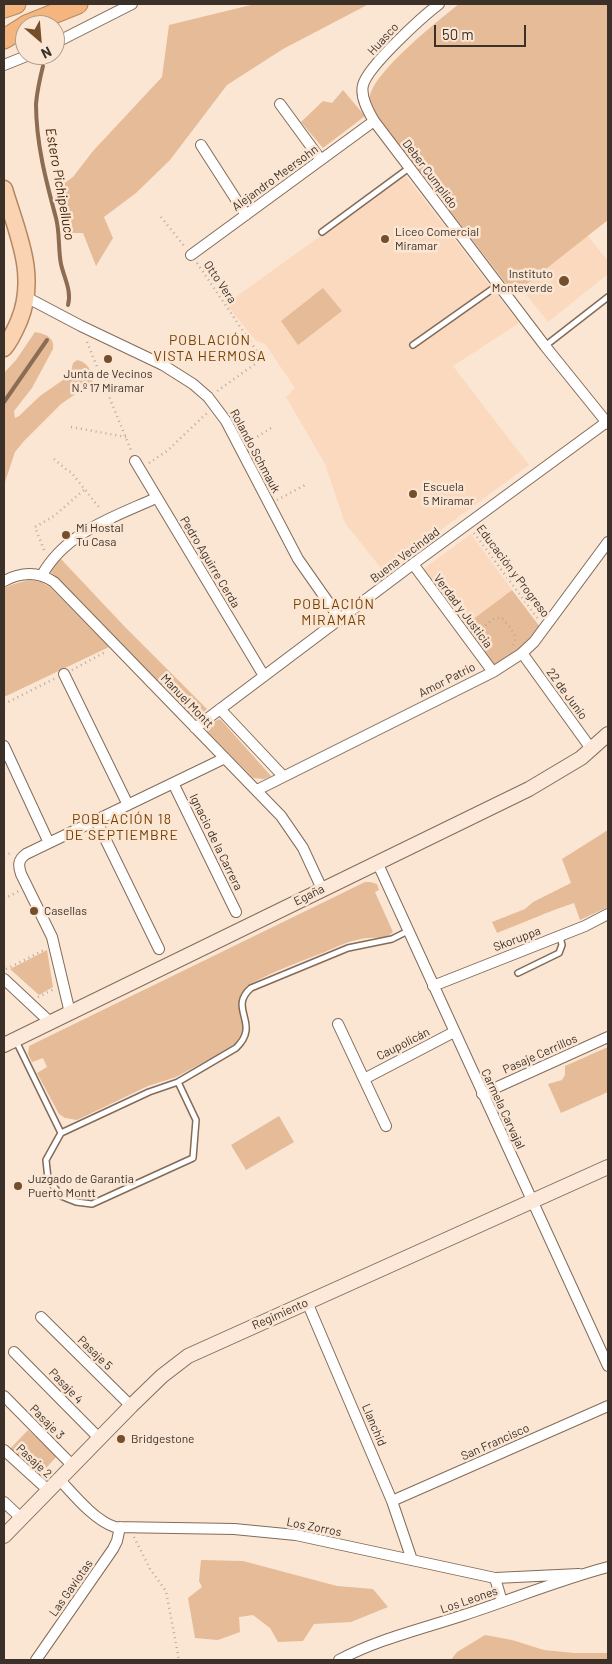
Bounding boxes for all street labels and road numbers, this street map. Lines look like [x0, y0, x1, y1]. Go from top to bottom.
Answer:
street label: Huasco [364, 20, 402, 58]
street label: Deber Cumplido [399, 137, 461, 211]
street label: Alejandro Meersohn [229, 142, 321, 214]
street label: Otto Vera [201, 258, 239, 306]
street label: Rolando Schmauk [227, 407, 283, 495]
street label: Pedro Aguirre Cerda [177, 514, 243, 610]
street label: Educación y Progreso [473, 522, 553, 620]
street label: Buena Vecindad [368, 524, 442, 586]
street label: Verdad y Justicia [431, 571, 495, 651]
street label: Amor Patrio [416, 660, 478, 700]
street label: 22 de Junio [544, 665, 590, 723]
street label: Manuel Montt [158, 671, 216, 731]
street label: Ignacio de la Carrera [186, 791, 246, 893]
street label: Egaña [291, 881, 327, 909]
street label: Skoruppa [491, 923, 543, 955]
street label: Caupolicán [374, 1025, 432, 1063]
street label: Pasaje Cerrillos [500, 1031, 580, 1077]
street label: Carmela Carvajal [478, 1067, 528, 1151]
street label: Regimiento [250, 1295, 310, 1333]
street label: Pasaje 5 [75, 1333, 115, 1373]
street label: Pasaje 4 [46, 1365, 86, 1407]
street label: Pasaje 3 [27, 1402, 67, 1442]
street label: Llanchid [359, 1402, 389, 1448]
street label: San Francisco [459, 1421, 531, 1463]
street label: Pasaje 2 [13, 1441, 55, 1481]
street label: Los Zorros [285, 1515, 343, 1539]
street label: Las Gaviotas [46, 1557, 96, 1619]
street label: Los Leones [438, 1583, 500, 1617]

